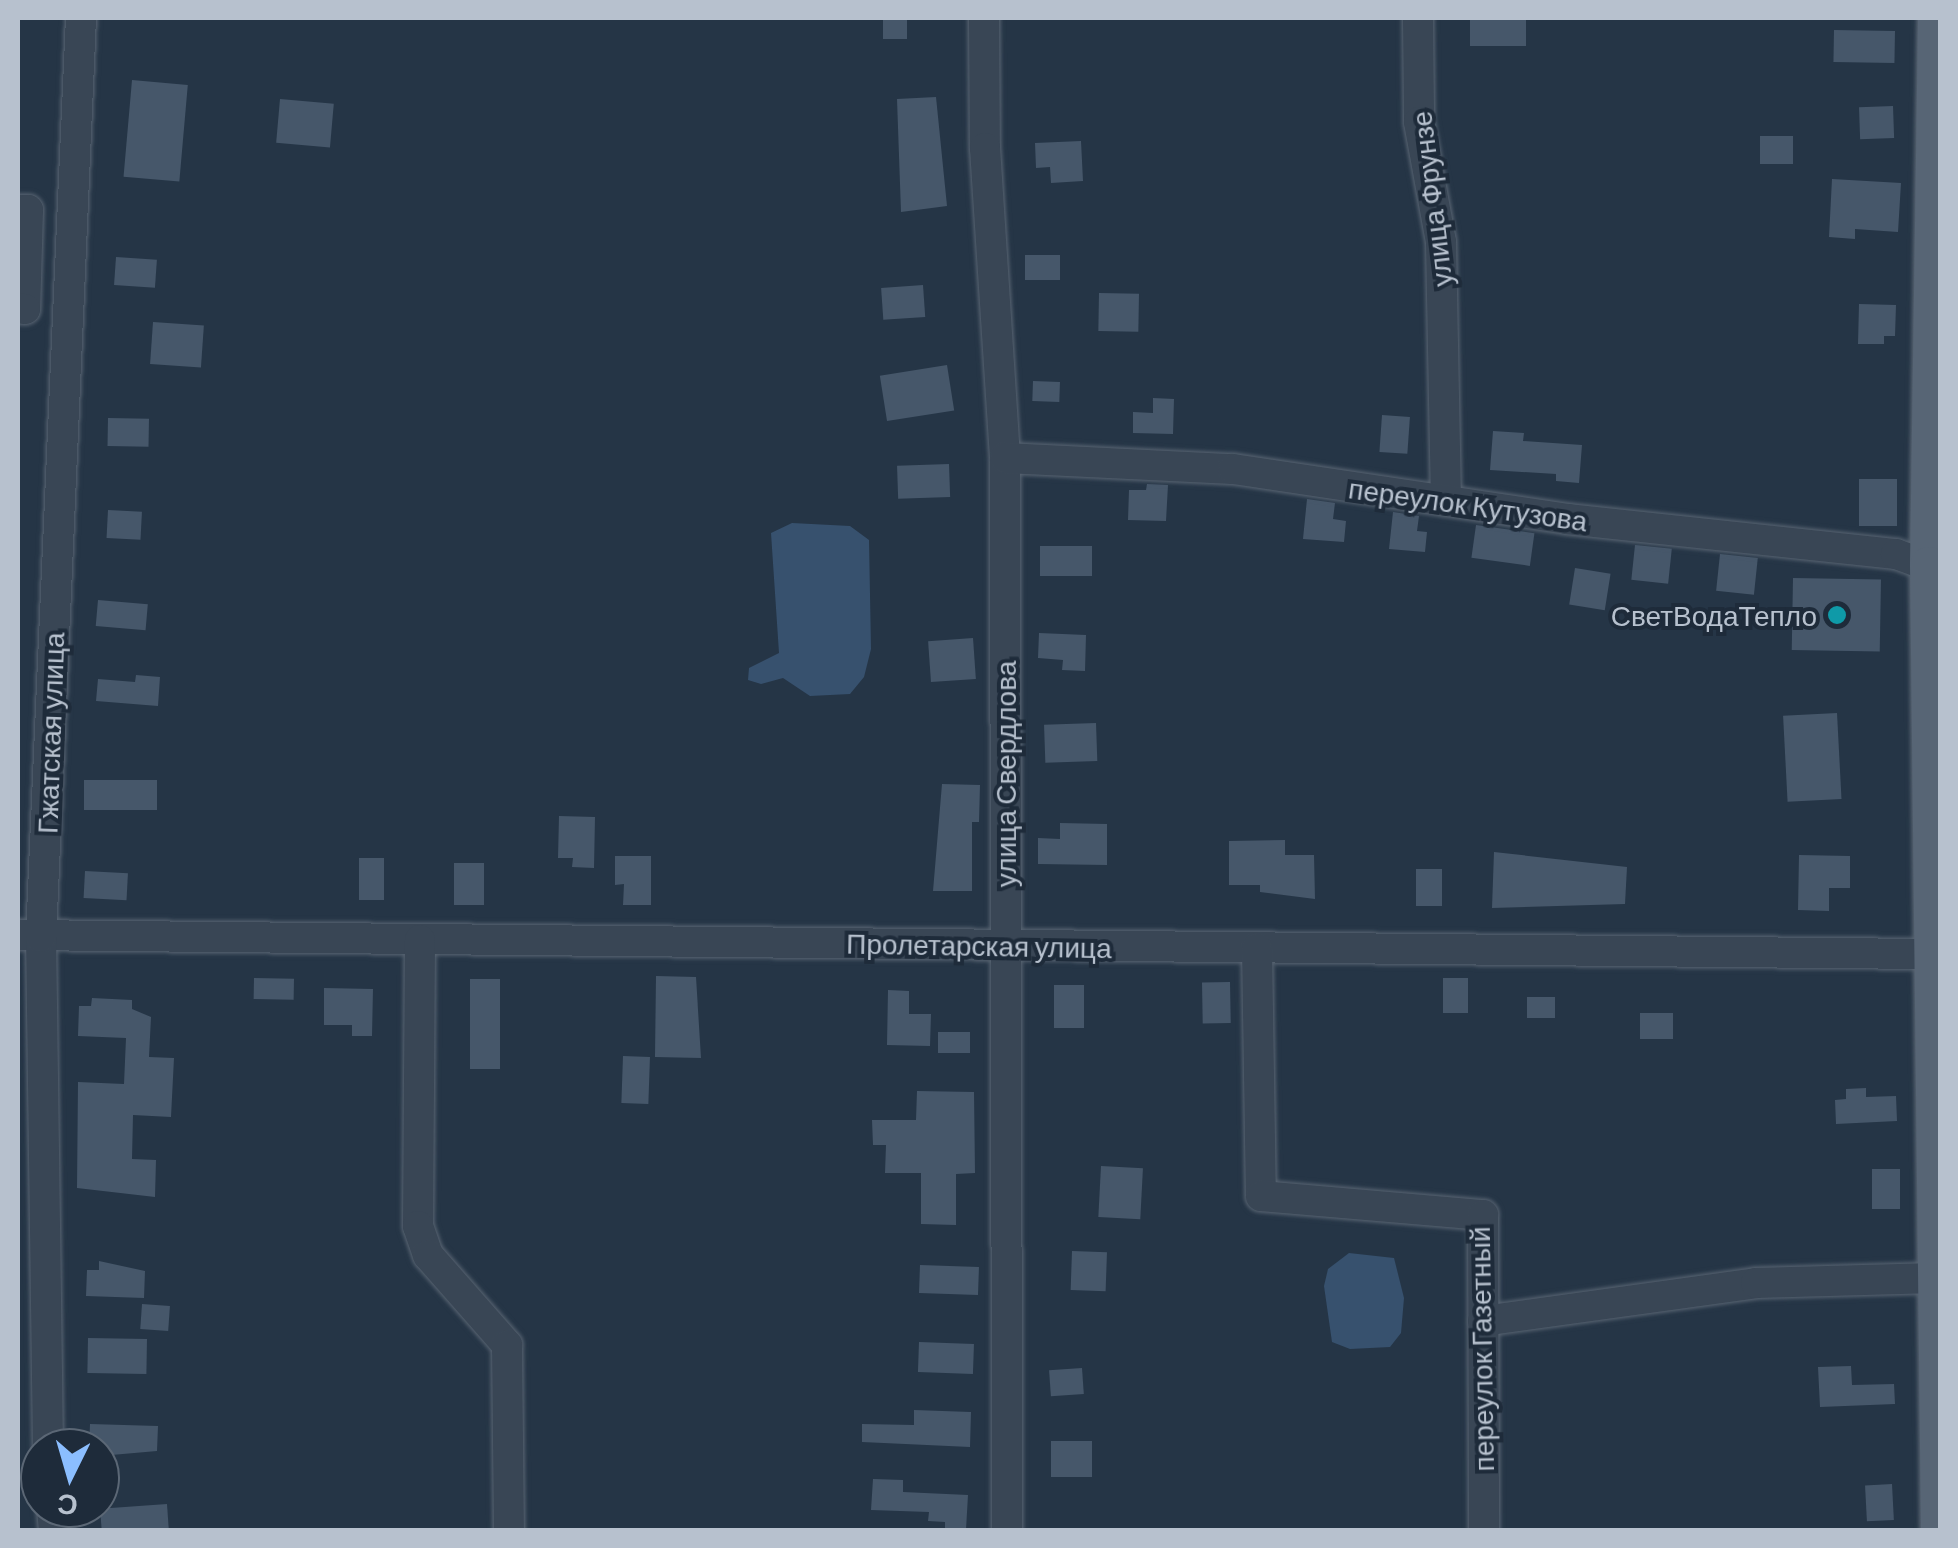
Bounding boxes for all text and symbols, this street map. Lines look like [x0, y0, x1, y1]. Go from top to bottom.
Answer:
street label: улица Фрунзе [1404, 109, 1458, 289]
street label: переулок Кутузова [1346, 471, 1590, 537]
place label: СветВодаТепло [1611, 598, 1817, 632]
marker: СветВодаТепло [1826, 604, 1848, 626]
street label: Гжатская улица [30, 632, 70, 834]
street label: улица Свердлова [988, 661, 1022, 887]
street label: Пролетарская улица [846, 926, 1112, 964]
street label: переулок Газетный [1462, 1226, 1500, 1472]
north arrow [20, 1428, 120, 1528]
text: С [56, 1488, 79, 1524]

